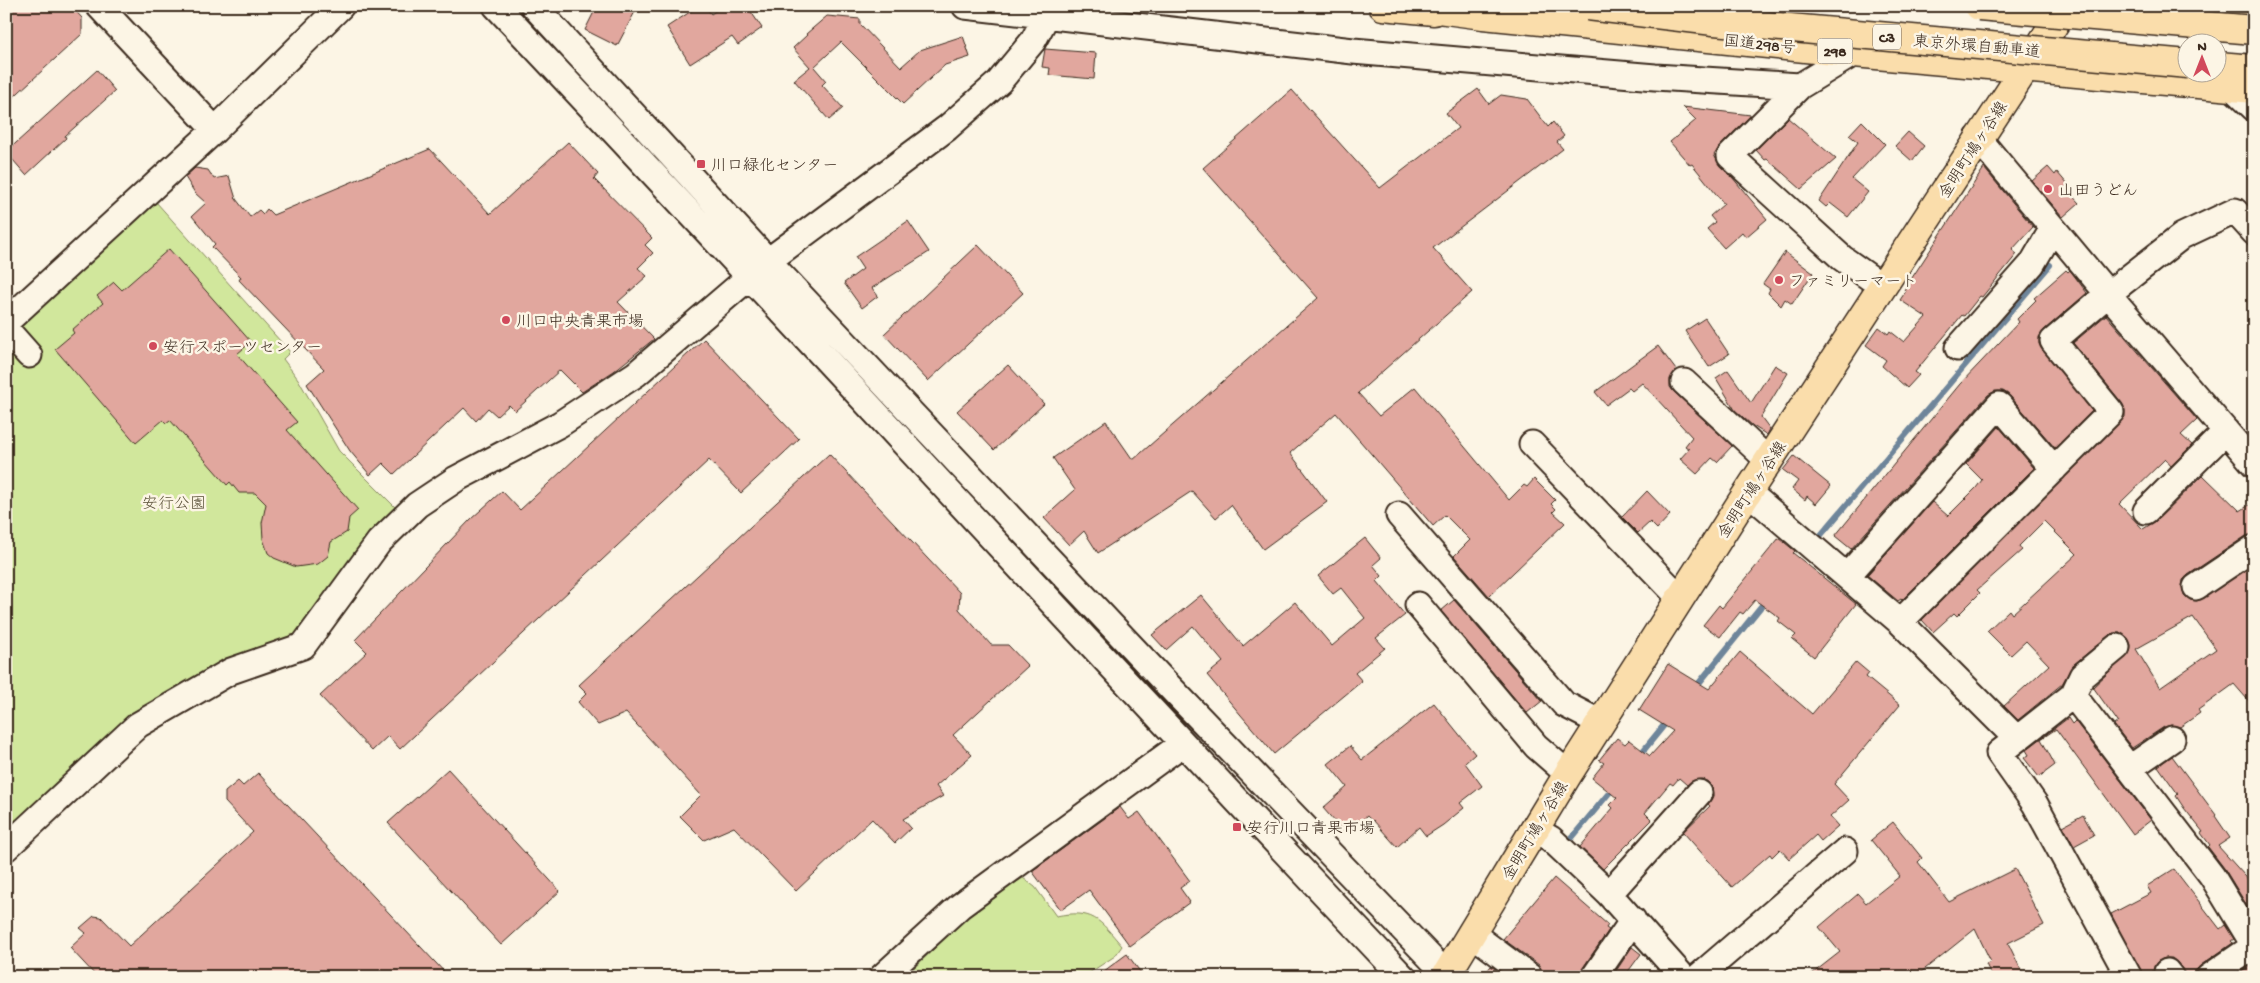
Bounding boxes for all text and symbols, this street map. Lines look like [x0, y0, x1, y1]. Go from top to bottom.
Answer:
road number: C3 [1873, 24, 1901, 50]
street label: 東京外環自動車道 [1912, 31, 2041, 64]
street label: 国道298号 [1723, 32, 1797, 60]
north arrow [2178, 32, 2228, 82]
road number: 298 [1818, 38, 1852, 64]
text: N [2197, 39, 2207, 56]
street label: 金明町鳩ヶ谷線 [1935, 98, 2013, 203]
place label: 川口緑化センター [711, 157, 838, 177]
marker: 川口緑化センター [695, 158, 707, 170]
marker: 山田うどん [2042, 183, 2054, 195]
place label: 山田うどん [2058, 183, 2138, 202]
marker: ファミリーマート [1773, 274, 1785, 286]
place label: ファミリーマート [1789, 274, 1917, 293]
place label: 川口中央青果市場 [516, 312, 644, 333]
marker: 川口中央青果市場 [500, 314, 512, 326]
place label: 安行スポーツセンター [163, 339, 322, 359]
marker: 安行スポーツセンター [147, 340, 159, 352]
street label: 金明町鳩ヶ谷線 [1714, 438, 1792, 543]
park label: 安行公園 [142, 495, 206, 515]
street label: 金明町鳩ヶ谷線 [1498, 778, 1574, 885]
place label: 安行川口青果市場 [1247, 819, 1375, 840]
marker: 安行川口青果市場 [1231, 821, 1243, 833]

